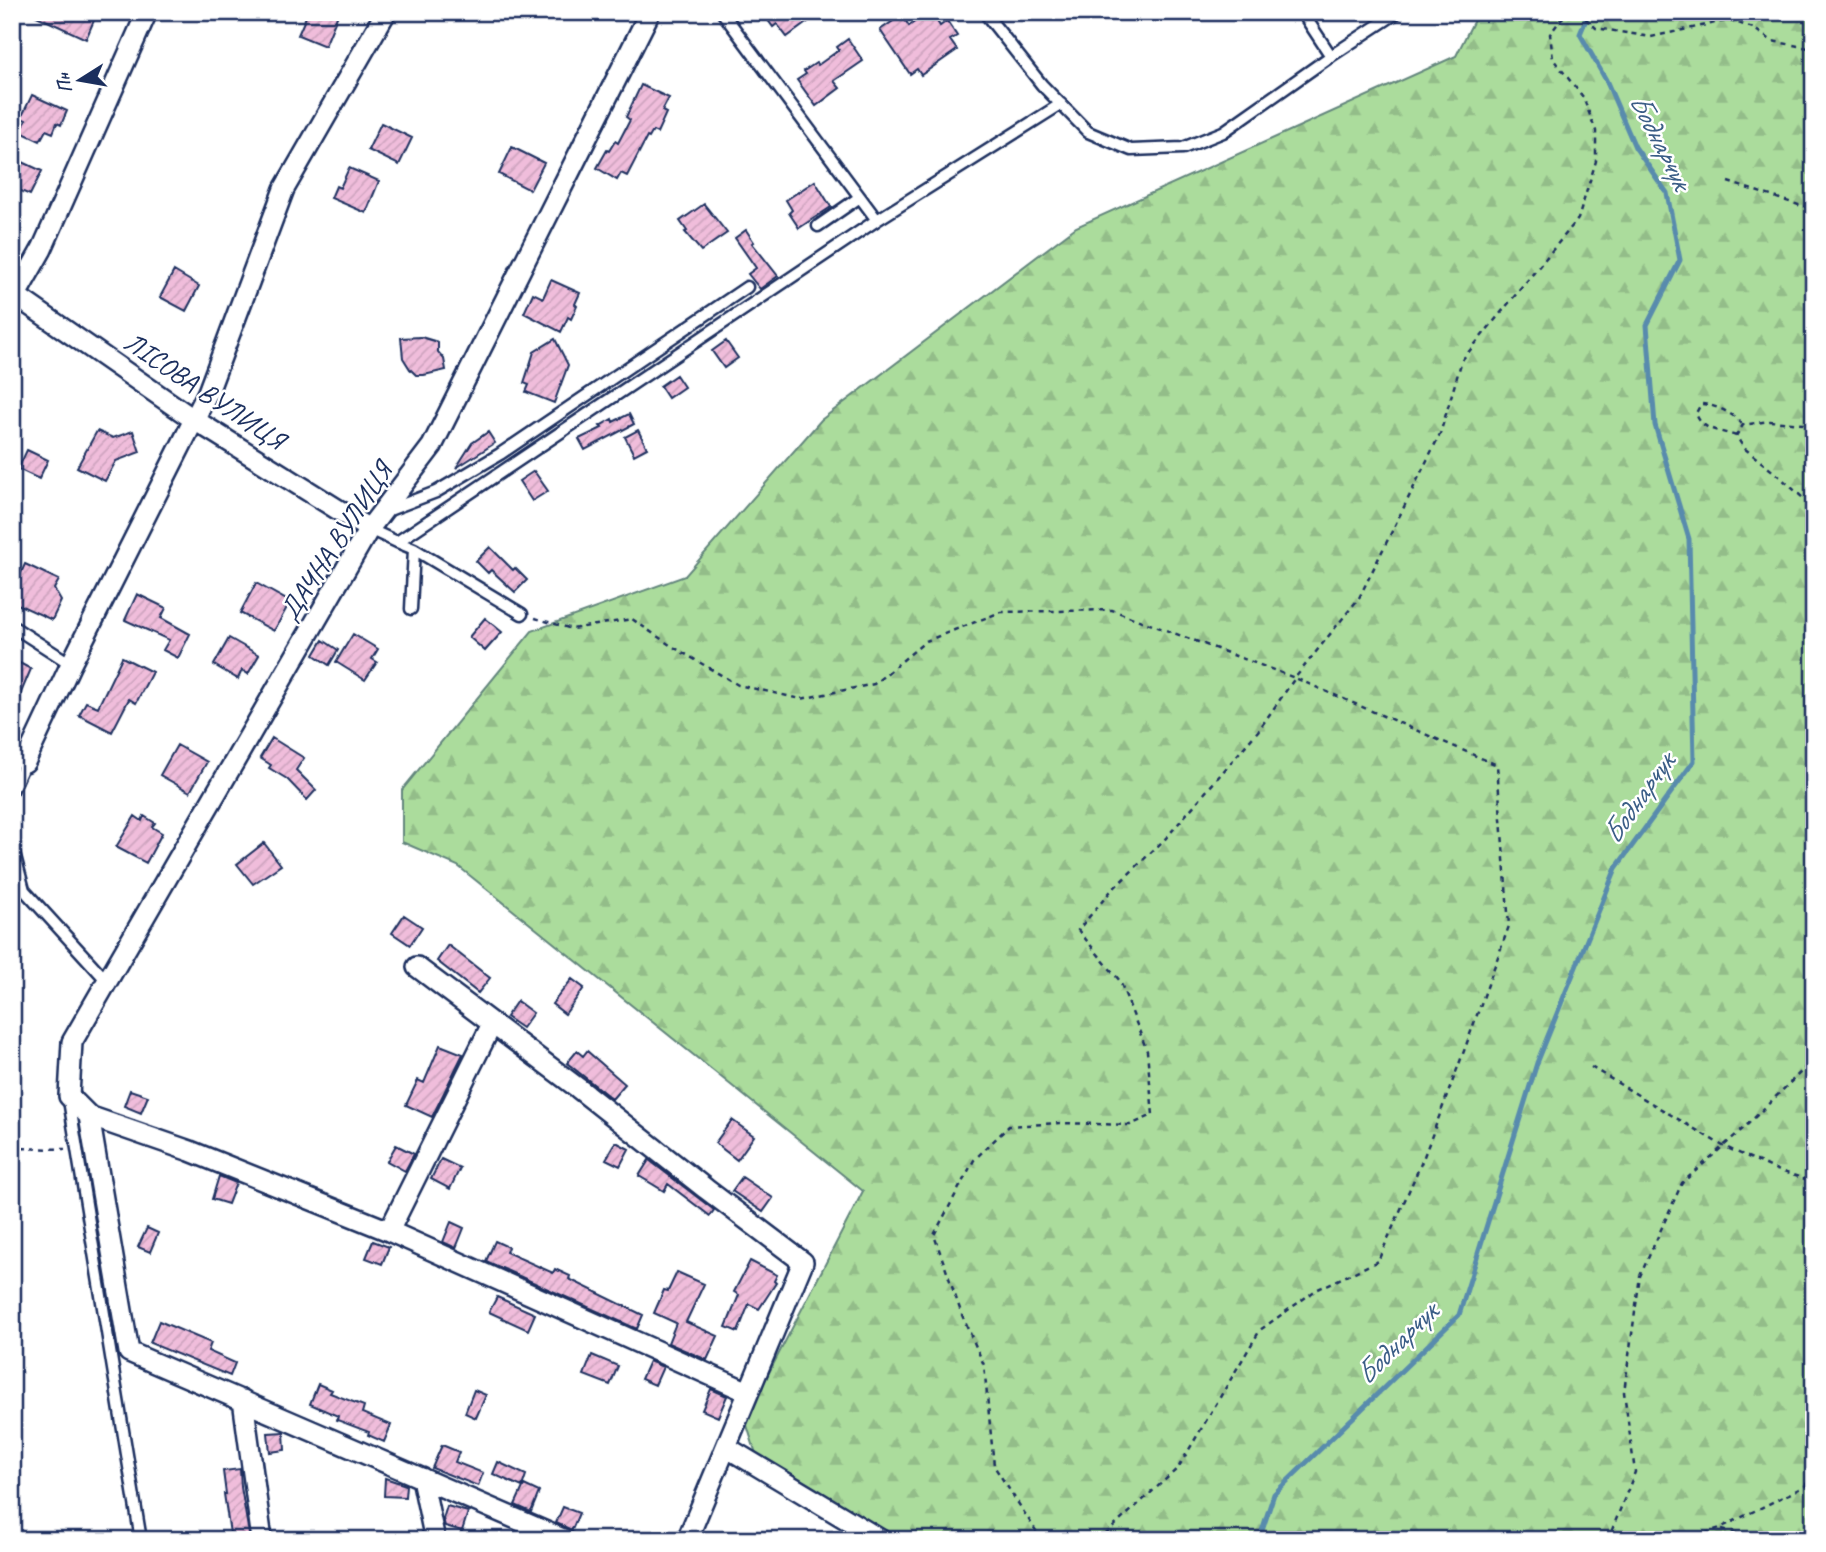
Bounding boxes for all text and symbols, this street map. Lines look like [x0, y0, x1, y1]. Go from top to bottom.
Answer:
north arrow [46, 46, 116, 116]
text: Пн [50, 69, 78, 95]
water label: Боднарчук [1621, 87, 1703, 200]
street label: ЛІСОВА ВУЛИЦЯ [118, 324, 295, 459]
street label: ДАЧНА ВУЛИЦЯ [271, 453, 401, 627]
water label: Боднарчук [1593, 741, 1686, 851]
water label: Боднарчук [1346, 1290, 1449, 1393]

